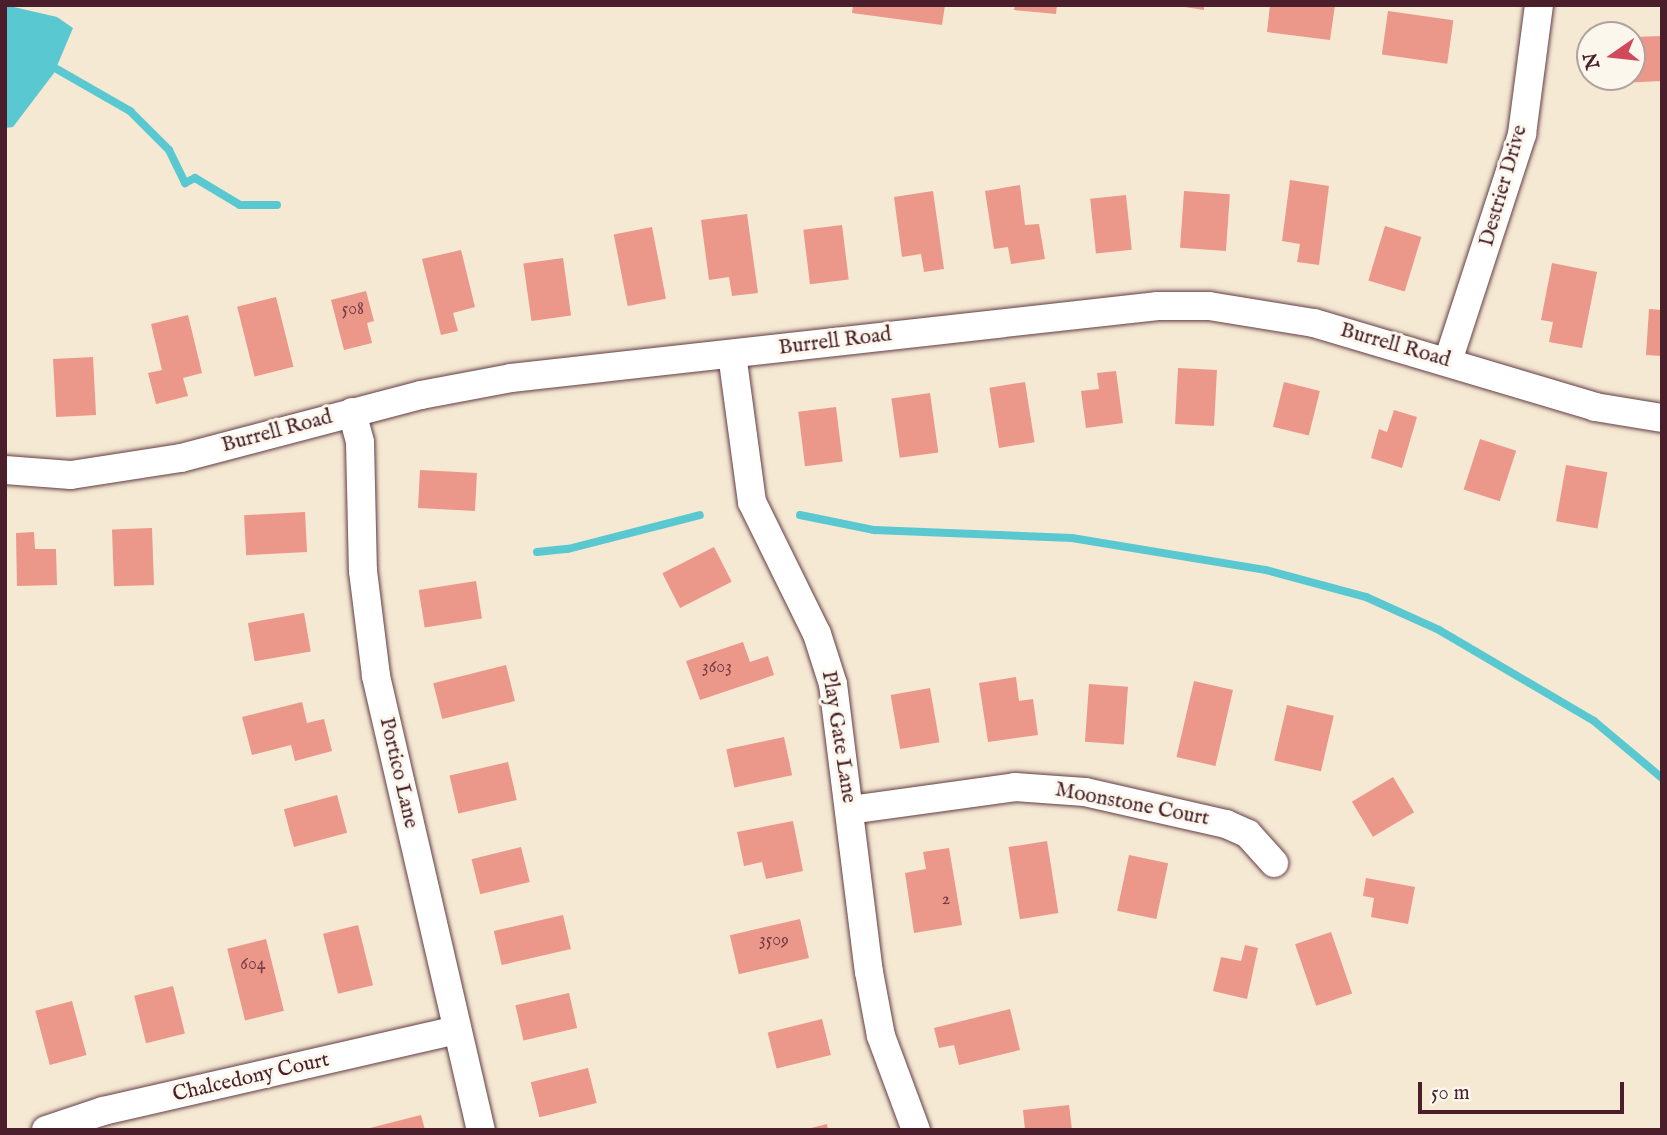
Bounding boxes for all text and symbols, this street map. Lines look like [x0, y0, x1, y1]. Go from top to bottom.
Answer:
north arrow [1576, 21, 1646, 91]
text: N [1579, 50, 1606, 71]
street label: Destrier Drive [1475, 122, 1533, 250]
house number: 508 [342, 299, 364, 321]
street label: Burrell Road [1337, 318, 1453, 374]
street label: Burrell Road [777, 323, 893, 361]
street label: Burrell Road [219, 405, 335, 459]
house number: 3603 [702, 657, 732, 679]
street label: Play Gate Lane [815, 669, 861, 805]
street label: Portico Lane [373, 715, 423, 831]
street label: Moonstone Court [1053, 778, 1211, 832]
house number: 2 [942, 889, 950, 911]
house number: 3509 [759, 930, 789, 952]
house number: 604 [240, 954, 266, 976]
street label: Chalcedony Court [170, 1048, 332, 1108]
scale bar [1422, 1068, 1628, 1112]
text: 50 m [1431, 1080, 1470, 1107]

